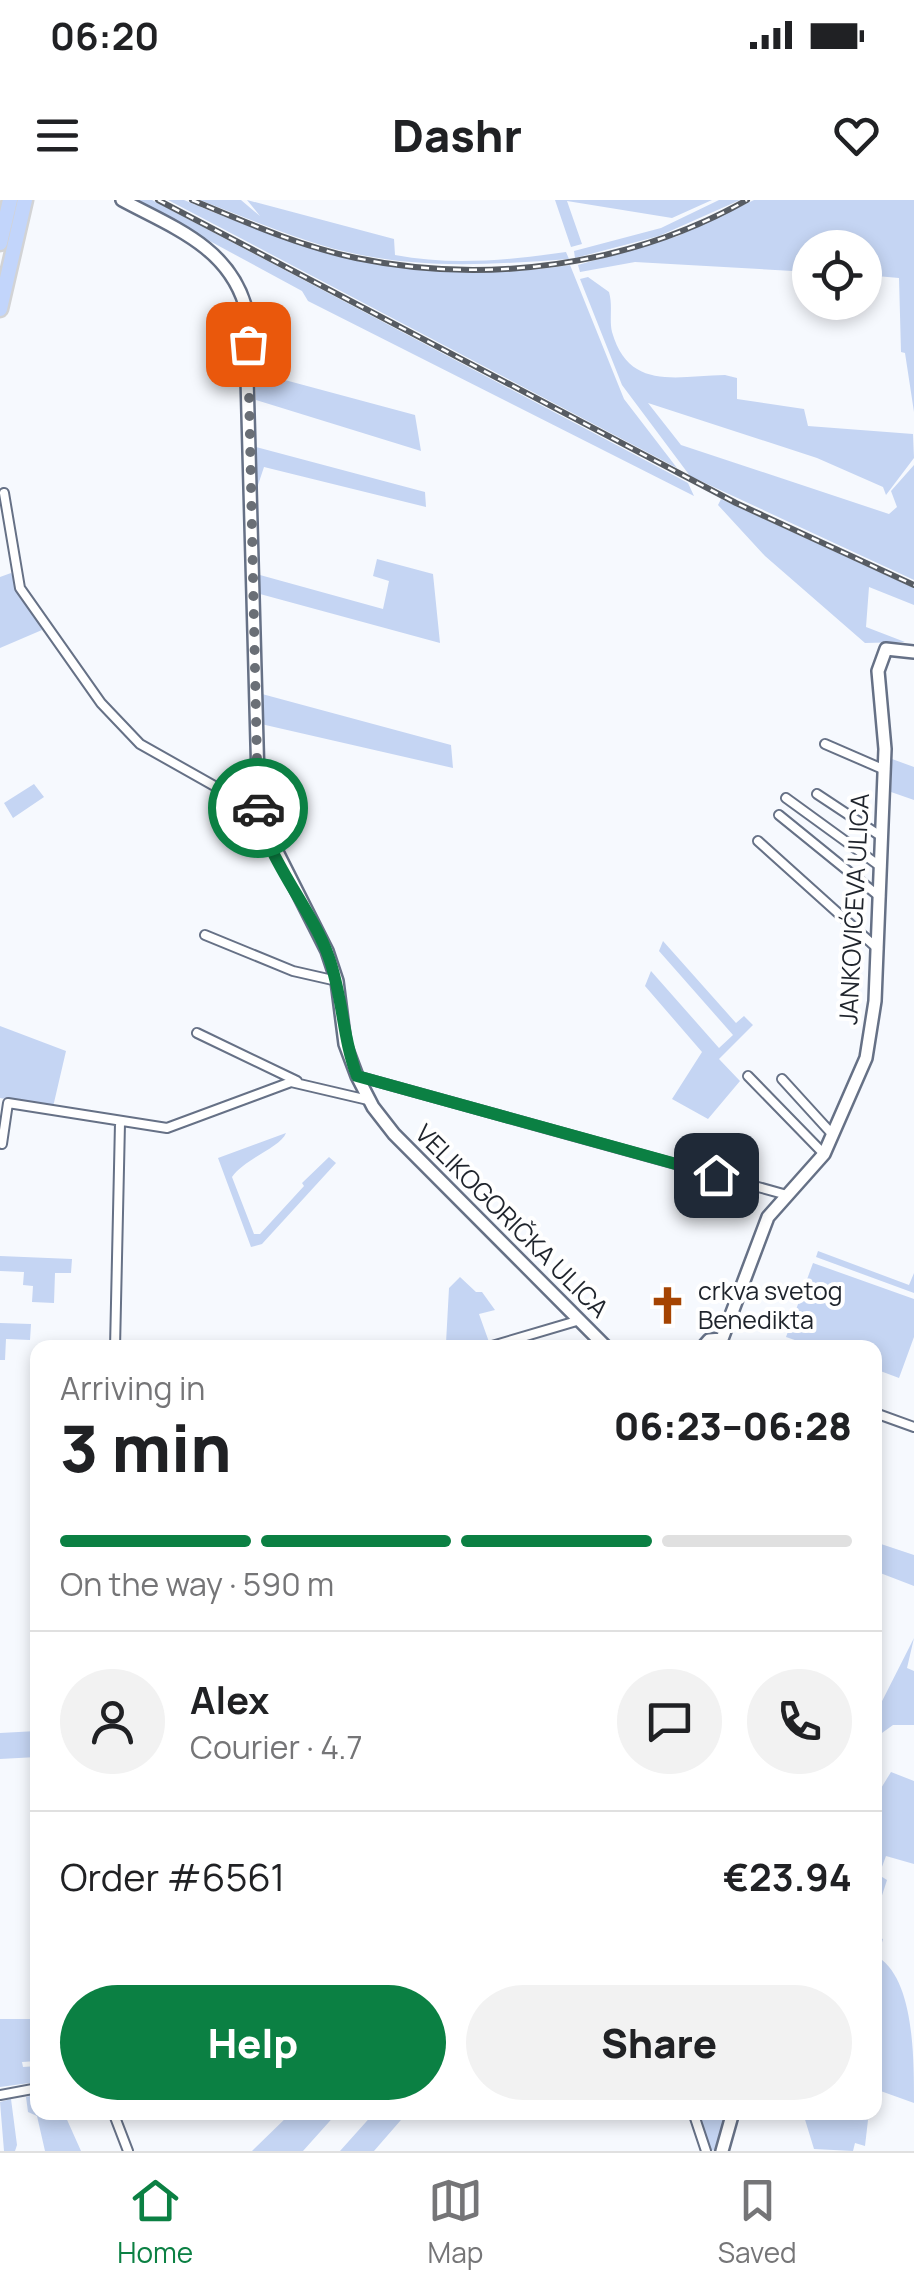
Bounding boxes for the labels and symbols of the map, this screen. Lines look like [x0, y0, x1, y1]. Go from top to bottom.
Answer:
pin [206, 302, 291, 387]
courier [208, 758, 308, 858]
street label: JANKOVIĆEVA ULICA [830, 792, 877, 1026]
street label: VELIKOGORIČKA ULICA [408, 1116, 617, 1325]
pin [674, 1133, 759, 1218]
place label: crkva svetog Benedikta [698, 1273, 843, 1337]
church icon: crkva svetog Benedikta [647, 1284, 689, 1326]

